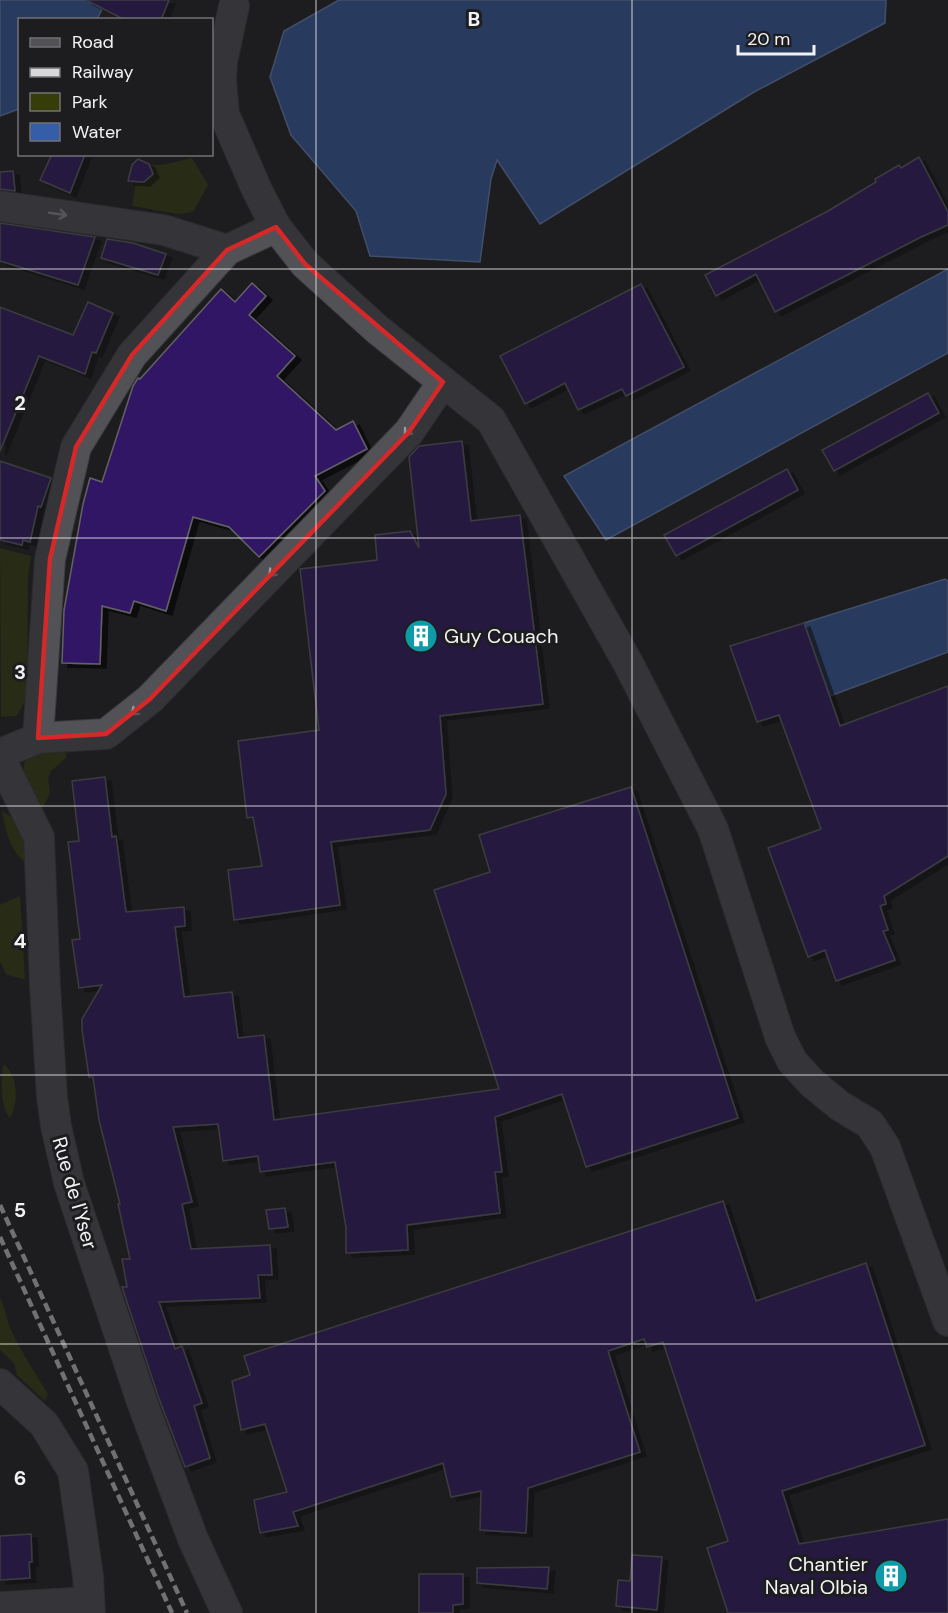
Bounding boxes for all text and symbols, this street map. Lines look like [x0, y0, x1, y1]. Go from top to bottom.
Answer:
text: B [468, 6, 480, 32]
legend [18, 18, 213, 156]
scale bar [738, 18, 814, 56]
text: 20 m [747, 27, 790, 51]
text: Road [72, 30, 114, 54]
text: Railway [72, 60, 134, 84]
text: Park [72, 90, 108, 114]
text: Water [72, 120, 122, 144]
one-way arrow [48, 209, 67, 220]
text: 2 [14, 390, 26, 416]
one-way arrow [403, 421, 416, 437]
one-way arrow [267, 563, 282, 578]
building icon: Guy Couach [403, 618, 439, 654]
place label: Guy Couach [444, 623, 559, 649]
text: 3 [14, 659, 26, 685]
one-way arrow [130, 702, 146, 715]
text: 4 [14, 928, 27, 954]
street label: Rue de l'Yser [47, 1134, 103, 1252]
text: 5 [14, 1197, 26, 1223]
text: 6 [14, 1465, 26, 1491]
place label: Chantier Naval Olbia [765, 1551, 868, 1600]
building icon: Chantier Naval Olbia [873, 1558, 909, 1594]

